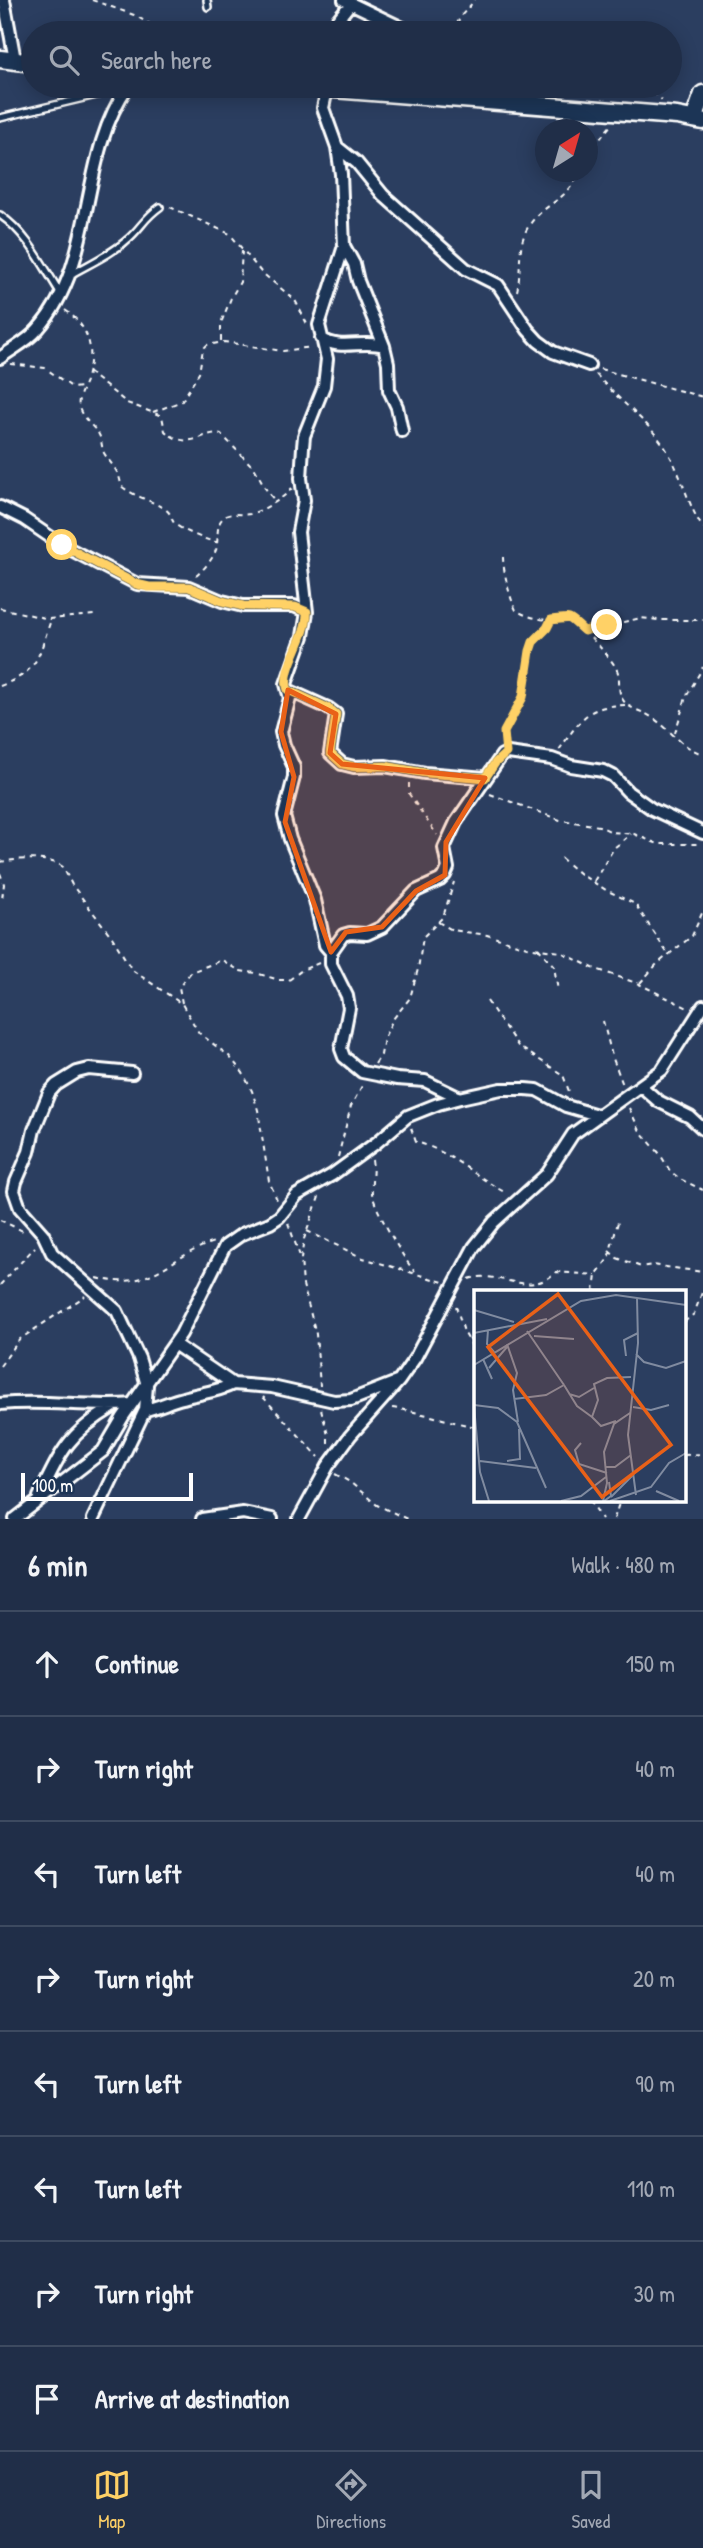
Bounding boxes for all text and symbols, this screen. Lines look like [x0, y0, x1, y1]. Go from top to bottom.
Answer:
search box [21, 21, 682, 98]
icon: search [45, 41, 83, 79]
text: Search here [101, 42, 212, 77]
north arrow [535, 119, 598, 182]
route start [46, 529, 77, 560]
route end [591, 609, 622, 640]
inset map [474, 1290, 686, 1502]
scale bar [21, 1470, 192, 1502]
text: 100 m [32, 1472, 73, 1498]
text: 6 min [28, 1545, 88, 1585]
text: Walk · 480 m [571, 1549, 675, 1580]
icon: ahead [28, 1645, 66, 1683]
text: Continue [95, 1646, 179, 1681]
text: 150 m [626, 1648, 675, 1679]
icon: right [28, 1750, 66, 1788]
text: Turn right [95, 1751, 193, 1786]
text: 40 m [635, 1753, 675, 1784]
icon: left [28, 1855, 66, 1893]
text: Turn left [95, 1856, 181, 1891]
text: 40 m [635, 1858, 675, 1889]
icon: right [28, 1960, 66, 1998]
text: Turn right [95, 1961, 193, 1996]
text: 20 m [633, 1963, 675, 1994]
icon: left [28, 2065, 66, 2103]
text: Turn left [95, 2066, 181, 2101]
text: 90 m [635, 2068, 675, 2099]
icon: left [28, 2170, 66, 2208]
text: Turn left [95, 2171, 181, 2206]
text: 110 m [627, 2173, 675, 2204]
icon: right [28, 2275, 66, 2313]
text: Turn right [95, 2276, 193, 2311]
text: 30 m [633, 2278, 675, 2309]
icon: arrive [28, 2380, 66, 2418]
text: Arrive at destination [95, 2381, 290, 2416]
tab: Map [93, 2466, 131, 2534]
tab: Directions [316, 2466, 386, 2534]
tab: Saved [572, 2466, 610, 2534]

